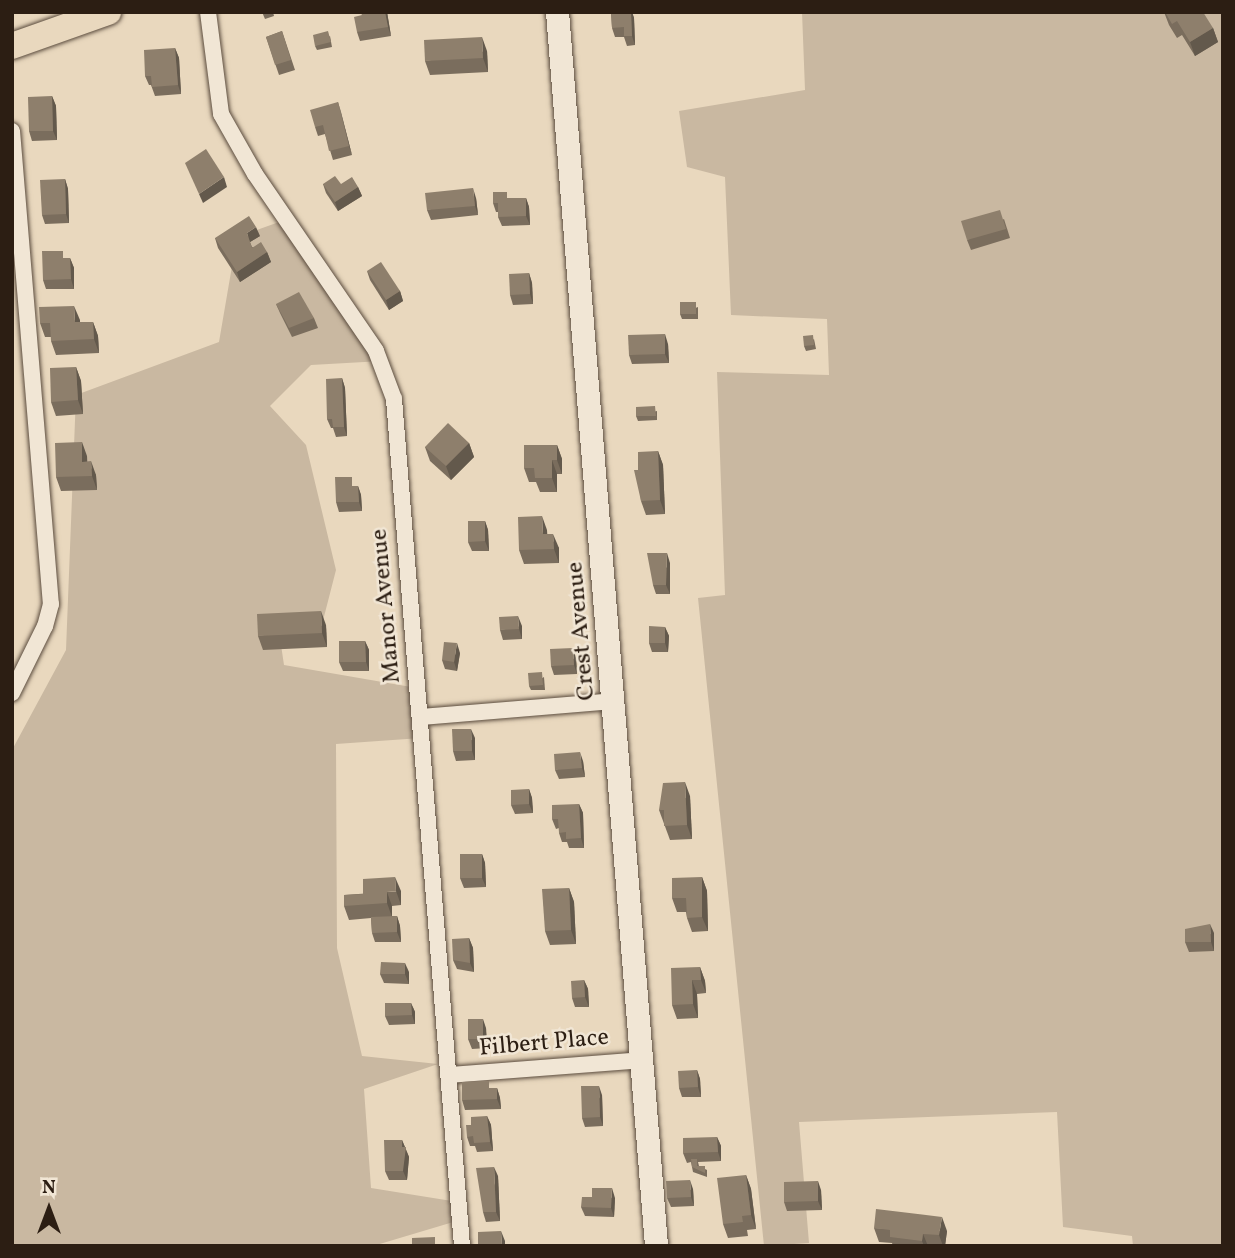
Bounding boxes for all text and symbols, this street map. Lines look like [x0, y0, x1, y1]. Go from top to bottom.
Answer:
street label: Manor Avenue [366, 528, 408, 684]
street label: Crest Avenue [562, 560, 602, 702]
street label: Filbert Place [478, 1024, 610, 1064]
north arrow [14, 1174, 84, 1244]
text: N [42, 1175, 56, 1201]

